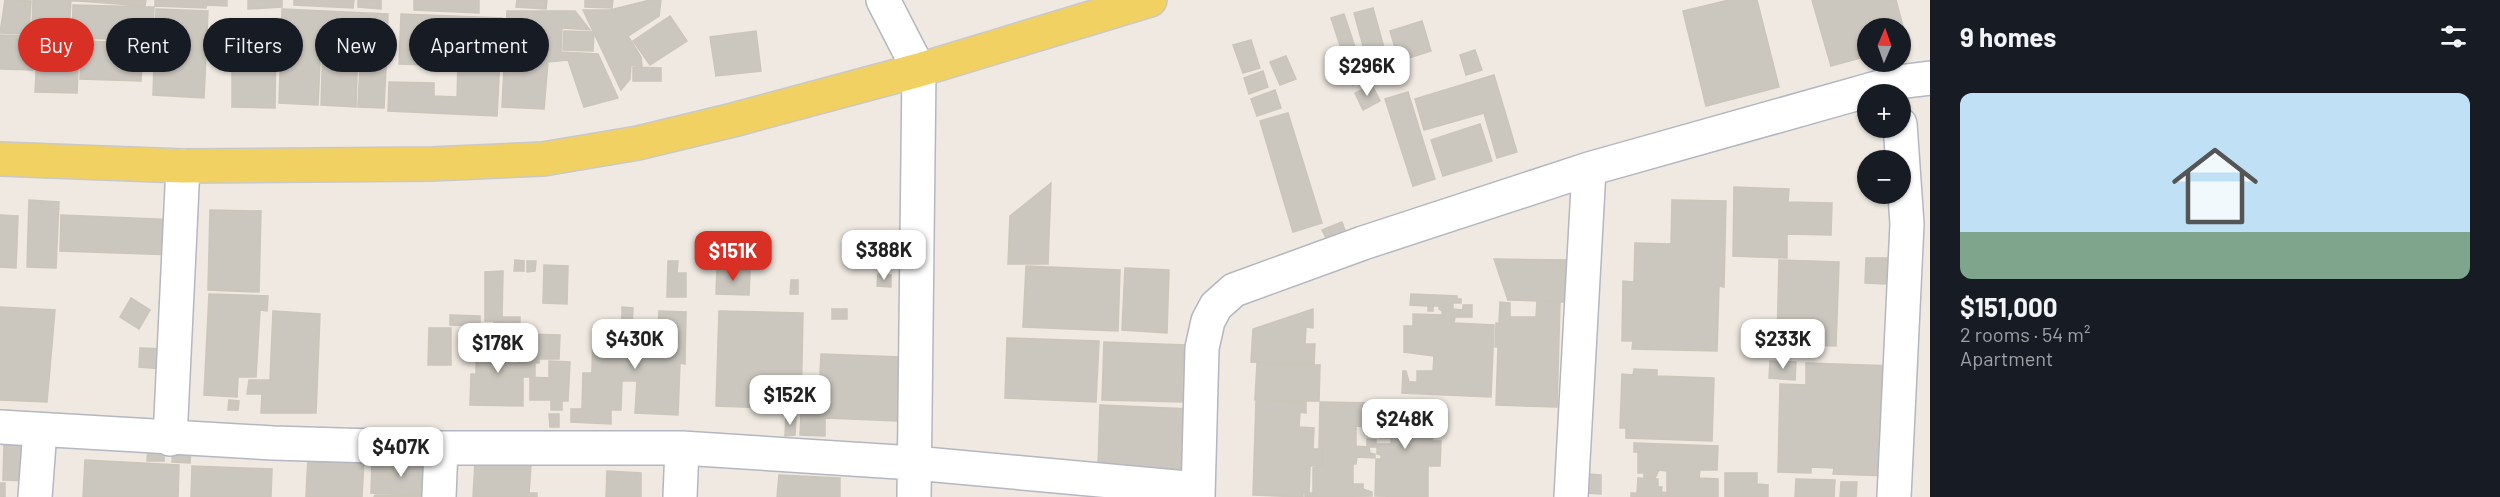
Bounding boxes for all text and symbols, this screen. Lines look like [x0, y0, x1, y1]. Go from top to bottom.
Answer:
chip: Buy [18, 18, 94, 72]
chip: Rent [106, 18, 191, 72]
chip: Filters [203, 18, 303, 72]
chip: New [315, 18, 397, 72]
chip: Apartment [409, 18, 549, 72]
north arrow [1857, 18, 1911, 72]
map controls [1857, 18, 1911, 204]
icon: filters [2437, 20, 2470, 53]
text: 9 homes [1960, 21, 2056, 52]
pin: $296K [1325, 46, 1409, 97]
text: $296K [1339, 53, 1395, 77]
button: + [1857, 84, 1911, 138]
icon: home [2161, 132, 2269, 240]
button: − [1857, 150, 1911, 204]
pin: $388K [842, 230, 926, 281]
pin: $151K [691, 231, 775, 282]
text: $388K [856, 237, 912, 261]
text: $151K [709, 238, 757, 262]
text: $151,000 [1960, 291, 2058, 322]
pin: $430K [593, 319, 677, 370]
pin: $233K [1741, 319, 1825, 370]
text: 2 rooms · 54 m² [1960, 322, 2090, 346]
pin: $178K [456, 323, 540, 374]
text: $430K [606, 326, 664, 350]
text: $233K [1755, 326, 1811, 350]
text: $178K [472, 330, 524, 354]
text: Apartment [1960, 346, 2053, 370]
pin: $152K [748, 375, 832, 426]
text: $152K [763, 382, 817, 406]
pin: $248K [1363, 399, 1447, 450]
text: $248K [1376, 406, 1434, 430]
pin: $407K [359, 427, 443, 478]
text: $407K [372, 434, 430, 458]

